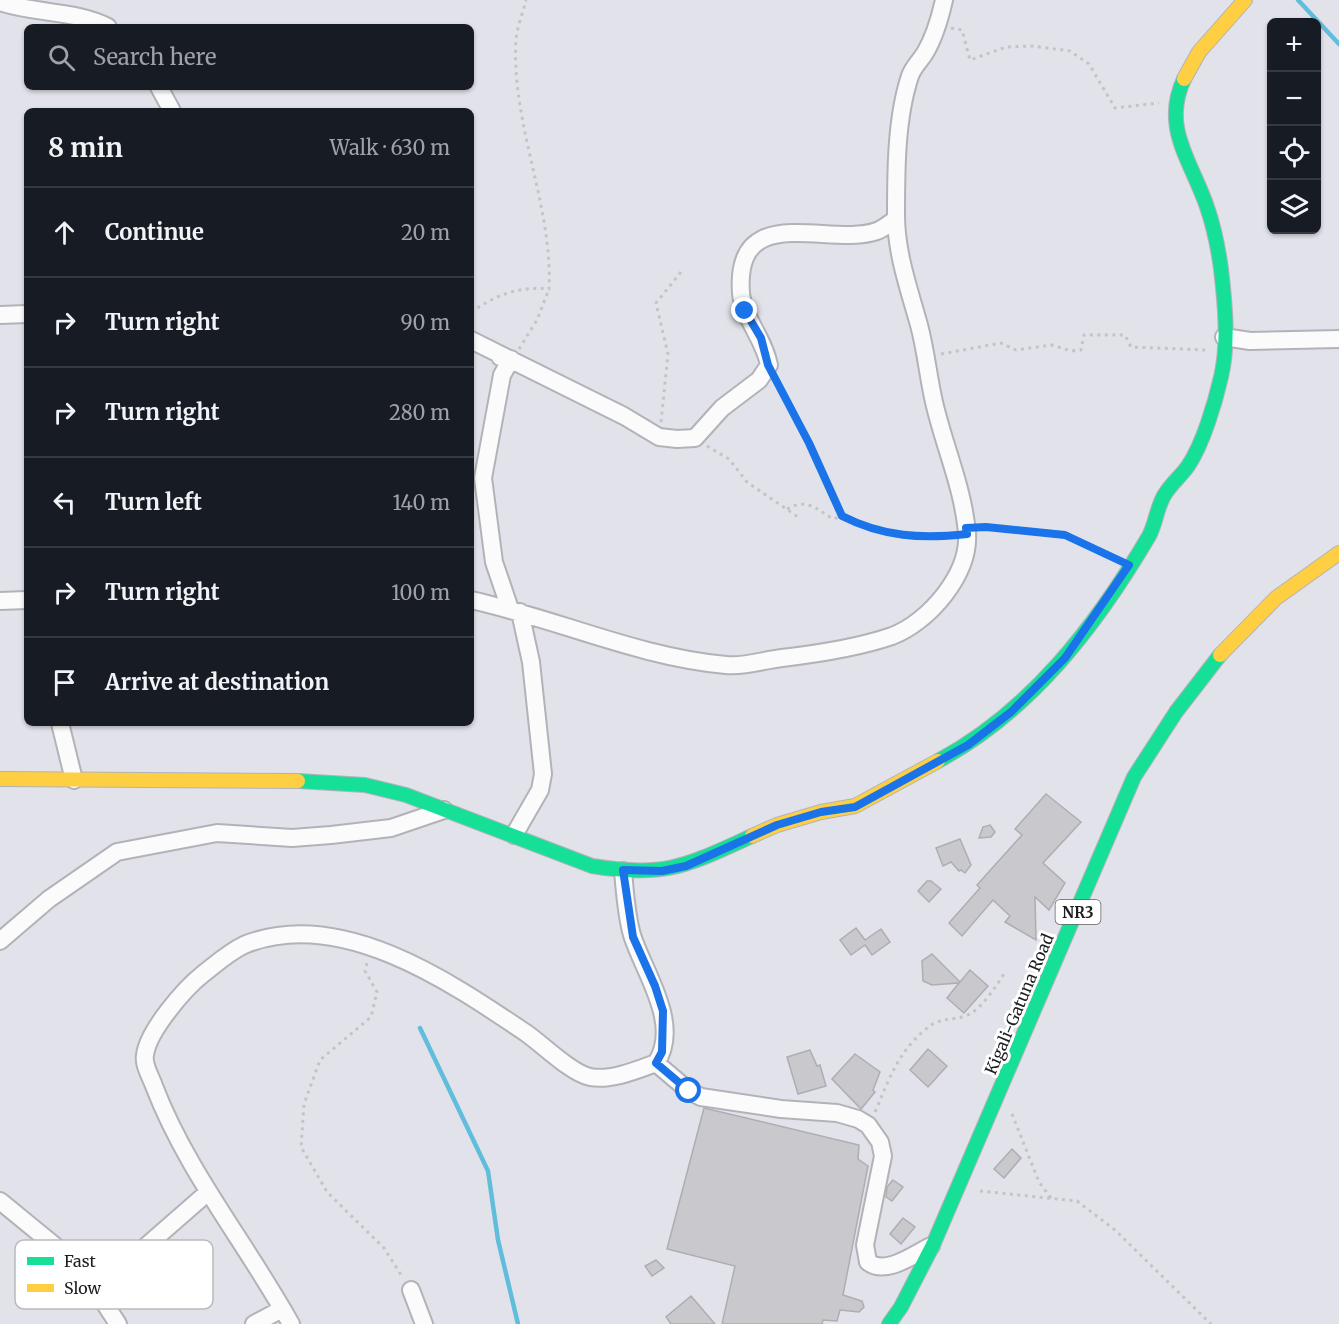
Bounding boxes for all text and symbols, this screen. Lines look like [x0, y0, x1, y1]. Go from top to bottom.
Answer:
map controls [1267, 18, 1321, 234]
button: + [1267, 18, 1321, 72]
search box [24, 24, 474, 90]
icon: search [45, 41, 78, 74]
text: Search here [93, 43, 216, 71]
button: − [1267, 72, 1321, 126]
button: locate [1267, 126, 1321, 180]
text: 8 min [48, 131, 123, 164]
text: Walk · 630 m [330, 135, 450, 160]
button: layers [1267, 180, 1321, 234]
icon: ahead [48, 216, 81, 249]
text: Continue [105, 218, 204, 246]
text: 20 m [401, 220, 450, 245]
route end [731, 297, 757, 323]
icon: right [48, 306, 81, 339]
text: Turn right [105, 308, 219, 336]
text: 90 m [400, 310, 450, 335]
icon: right [48, 396, 81, 429]
text: Turn right [105, 398, 219, 426]
text: 280 m [389, 400, 450, 425]
icon: left [48, 486, 81, 519]
text: Turn left [105, 488, 202, 516]
text: 140 m [393, 490, 450, 515]
icon: right [48, 576, 81, 609]
text: Turn right [105, 578, 219, 606]
text: 100 m [391, 580, 450, 605]
icon: arrive [48, 666, 81, 699]
text: Arrive at destination [105, 668, 329, 696]
road number: NR3 [1056, 900, 1100, 924]
street label: Kigali-Gatuna Road [980, 930, 1058, 1077]
route start [675, 1077, 701, 1103]
legend [15, 1240, 213, 1309]
text: Fast [64, 1251, 97, 1271]
text: Slow [64, 1278, 102, 1298]

